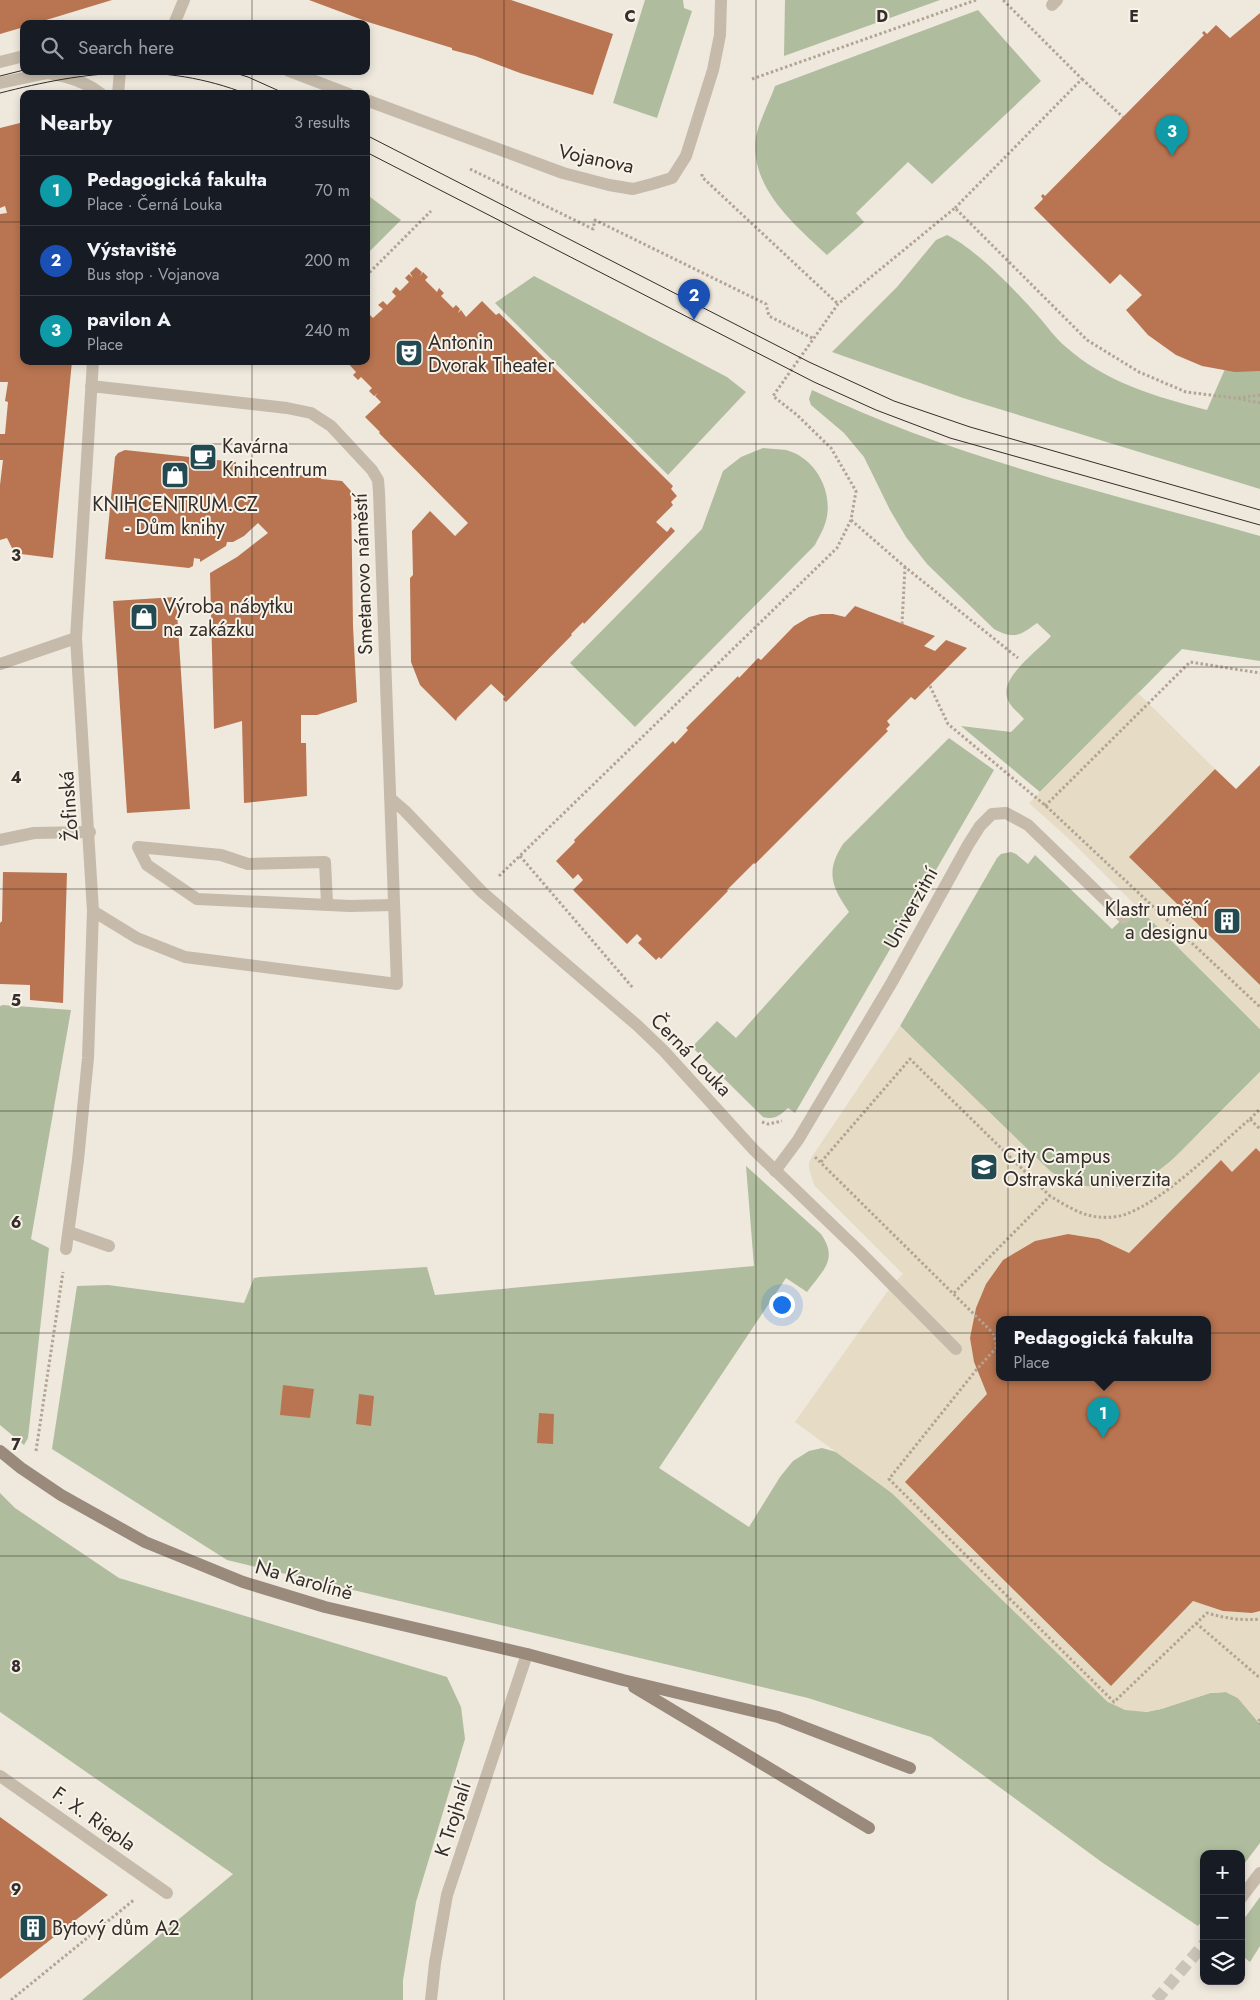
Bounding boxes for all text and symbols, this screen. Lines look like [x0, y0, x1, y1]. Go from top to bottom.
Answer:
text: C [624, 5, 636, 28]
text: D [876, 5, 888, 28]
text: E [1129, 5, 1139, 28]
search box [20, 20, 370, 75]
icon: search [38, 34, 66, 62]
text: Search here [78, 34, 174, 61]
text: Nearby [40, 108, 112, 138]
text: 3 results [294, 111, 350, 134]
pin: 3 [1156, 115, 1188, 156]
street label: Vojanova [555, 137, 637, 181]
text: Pedagogická fakulta [87, 166, 267, 193]
text: 1 [52, 179, 60, 202]
text: 70 m [315, 179, 350, 202]
text: Place · Černá Louka [87, 193, 222, 216]
text: Výstaviště [87, 236, 177, 263]
text: 2 [51, 249, 61, 272]
text: 200 m [304, 249, 350, 272]
text: Bus stop · Vojanova [87, 263, 219, 286]
pin: 2 [678, 279, 710, 320]
text: pavilon A [87, 306, 171, 333]
text: 3 [51, 319, 61, 342]
text: 240 m [305, 319, 350, 342]
place label: Antonin Dvorak Theater [428, 328, 554, 380]
text: Place [87, 333, 123, 356]
theatre icon: Antonin Dvorak Theater [394, 338, 424, 368]
place label: Kavárna Knihcentrum [222, 432, 328, 484]
cafe icon: Kavárna Knihcentrum [188, 442, 218, 472]
shop icon: KNIHCENTRUM.CZ - Dům knihy [160, 460, 190, 490]
place label: KNIHCENTRUM.CZ - Dům knihy [92, 490, 258, 542]
street label: Smetanovo náměstí [346, 492, 380, 655]
text: 3 [11, 544, 21, 567]
place label: Výroba nábytku na zakázku [163, 592, 294, 644]
shop icon: Výroba nábytku na zakázku [129, 602, 159, 632]
text: 4 [10, 766, 22, 789]
street label: Žofinská [52, 770, 86, 842]
street label: Univerzitní [877, 861, 946, 954]
place label: Klastr umění a designu [1105, 895, 1209, 947]
building icon: Klastr umění a designu [1212, 906, 1242, 936]
text: 5 [11, 989, 21, 1012]
street label: Černá Louka [644, 1007, 738, 1103]
place label: City Campus Ostravská univerzita [1003, 1142, 1171, 1194]
school or university icon: City Campus Ostravská univerzita [969, 1152, 999, 1182]
text: 6 [11, 1211, 21, 1234]
your location [769, 1292, 795, 1318]
popup [996, 1316, 1211, 1381]
text: Pedagogická fakulta [1013, 1324, 1194, 1351]
text: Place [1013, 1351, 1050, 1374]
pin: 1 [1087, 1397, 1119, 1438]
text: 7 [11, 1433, 21, 1456]
street label: Na Karolíně [252, 1552, 356, 1608]
text: 8 [11, 1655, 21, 1678]
street label: K Trojhalí [427, 1777, 479, 1860]
street label: F. X. Riepla [46, 1780, 142, 1858]
map controls [1200, 1850, 1245, 1985]
button: + [1200, 1850, 1245, 1895]
text: 9 [11, 1878, 21, 1901]
button: − [1200, 1895, 1245, 1940]
building icon: Bytový dům A2 [18, 1913, 48, 1943]
place label: Bytový dům A2 [52, 1914, 180, 1943]
button: layers [1200, 1940, 1245, 1985]

